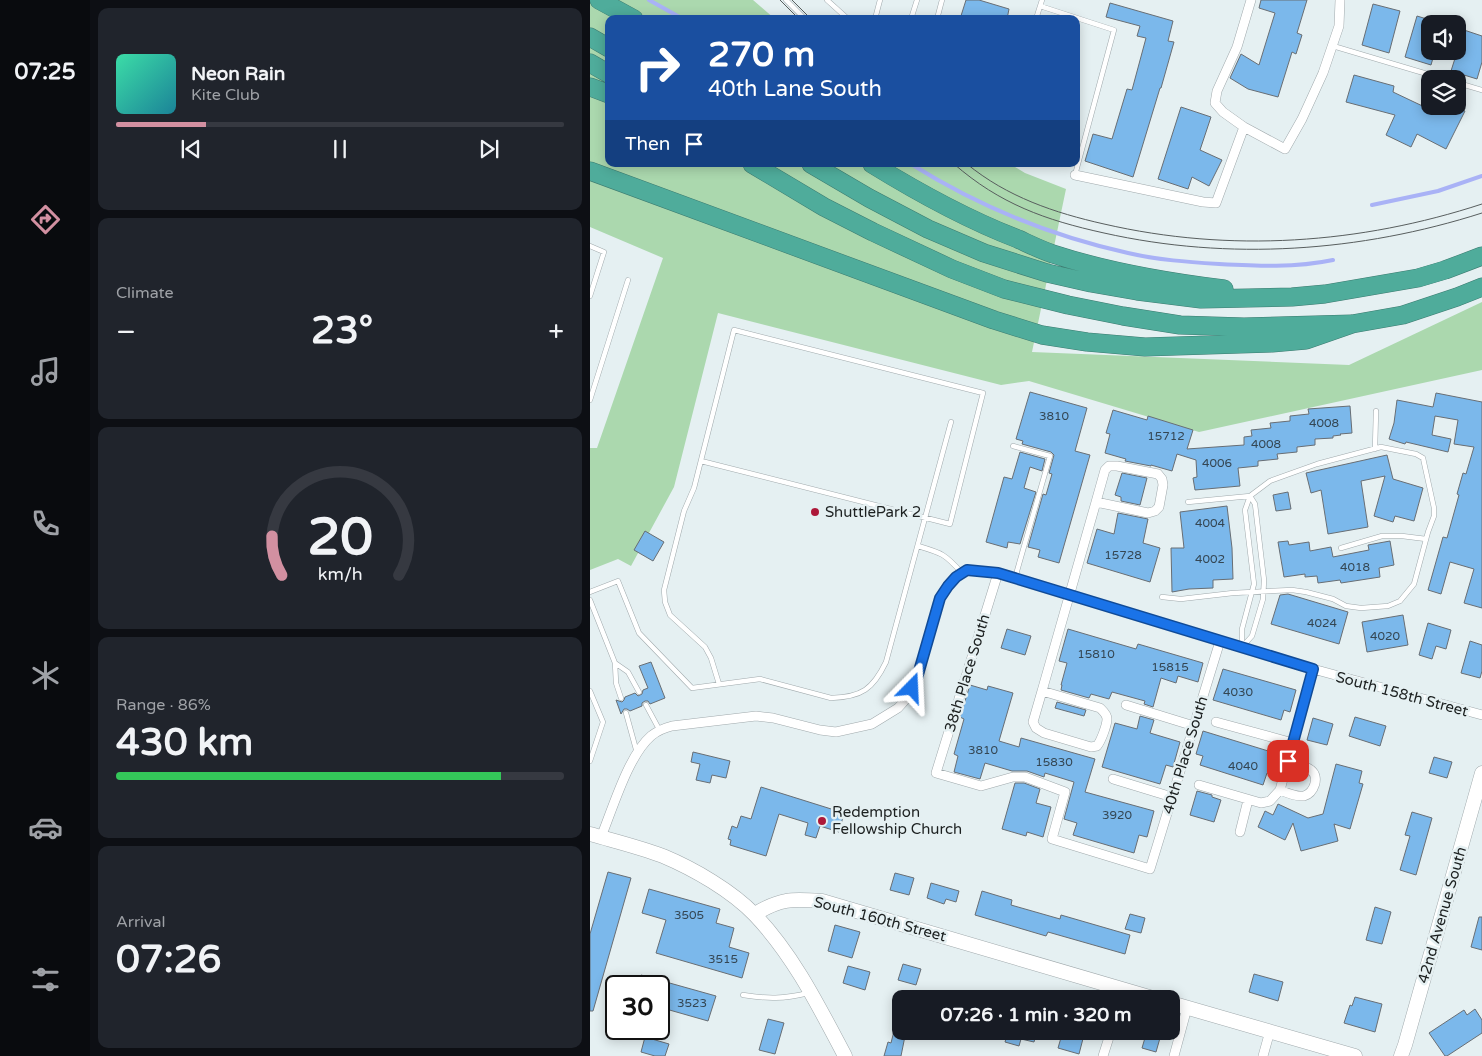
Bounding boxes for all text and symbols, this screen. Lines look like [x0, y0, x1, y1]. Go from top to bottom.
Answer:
map controls [1421, 15, 1466, 115]
button: sound [1421, 15, 1466, 60]
text: 270 m [708, 34, 815, 76]
icon: right [625, 35, 690, 100]
text: 07:25 [15, 59, 75, 85]
text: Neon Rain [191, 63, 285, 85]
button: layers [1421, 70, 1466, 115]
text: 40th Lane South [708, 76, 882, 102]
text: Kite Club [191, 85, 260, 105]
icon: arrive [680, 130, 708, 158]
text: Then [625, 133, 670, 155]
icon: previous [177, 135, 205, 163]
icon: pause [326, 135, 354, 163]
icon: next [475, 135, 503, 163]
icon: directions [28, 202, 63, 237]
text: Climate [116, 283, 174, 303]
text: 23° [311, 308, 373, 354]
text: − [116, 315, 136, 349]
text: + [548, 315, 564, 349]
icon: music [28, 354, 63, 389]
house number: 3810 [1039, 409, 1070, 423]
house number: 4008 [1309, 416, 1339, 430]
house number: 15712 [1147, 429, 1185, 443]
house number: 4008 [1251, 437, 1281, 451]
house number: 4006 [1202, 456, 1232, 470]
place label: ShuttlePark 2 [825, 503, 921, 521]
icon: phone [28, 506, 63, 541]
text: 20 [307, 506, 373, 569]
marker: ShuttlePark 2 [809, 506, 821, 518]
house number: 4004 [1195, 516, 1226, 530]
house number: 15728 [1104, 548, 1142, 562]
house number: 4002 [1195, 552, 1225, 566]
house number: 4018 [1340, 560, 1370, 574]
text: km/h [318, 564, 362, 585]
street label: 38th Place South [940, 612, 994, 734]
house number: 4024 [1307, 616, 1338, 630]
house number: 4020 [1370, 629, 1401, 643]
house number: 15810 [1077, 647, 1115, 661]
icon: climate [28, 658, 63, 693]
house number: 15815 [1151, 660, 1189, 674]
position arrow [885, 661, 937, 713]
street label: South 158th Street [1334, 668, 1470, 720]
house number: 4030 [1223, 685, 1254, 699]
street label: 40th Place South [1158, 694, 1212, 816]
text: Range · 86% [116, 695, 211, 715]
text: 430 km [116, 720, 253, 766]
pin [1267, 740, 1309, 782]
house number: 3810 [968, 743, 999, 757]
icon: arrive [1274, 747, 1302, 775]
house number: 15830 [1035, 755, 1073, 769]
house number: 4040 [1228, 759, 1259, 773]
place label: Redemption Fellowship Church [832, 803, 962, 838]
house number: 3920 [1102, 808, 1133, 822]
icon: car [28, 810, 63, 845]
marker: Redemption Fellowship Church [816, 815, 828, 827]
street label: 42nd Avenue South [1414, 845, 1470, 985]
street label: South 160th Street [812, 893, 948, 945]
house number: 3505 [674, 908, 704, 922]
text: Arrival [116, 912, 165, 932]
text: 07:26 [116, 937, 221, 983]
house number: 3515 [708, 952, 738, 966]
icon: filters [28, 962, 63, 997]
speed limit sign: 30 [605, 975, 670, 1040]
house number: 3523 [677, 996, 707, 1010]
text: 07:26 · 1 min · 320 m [940, 1004, 1132, 1026]

